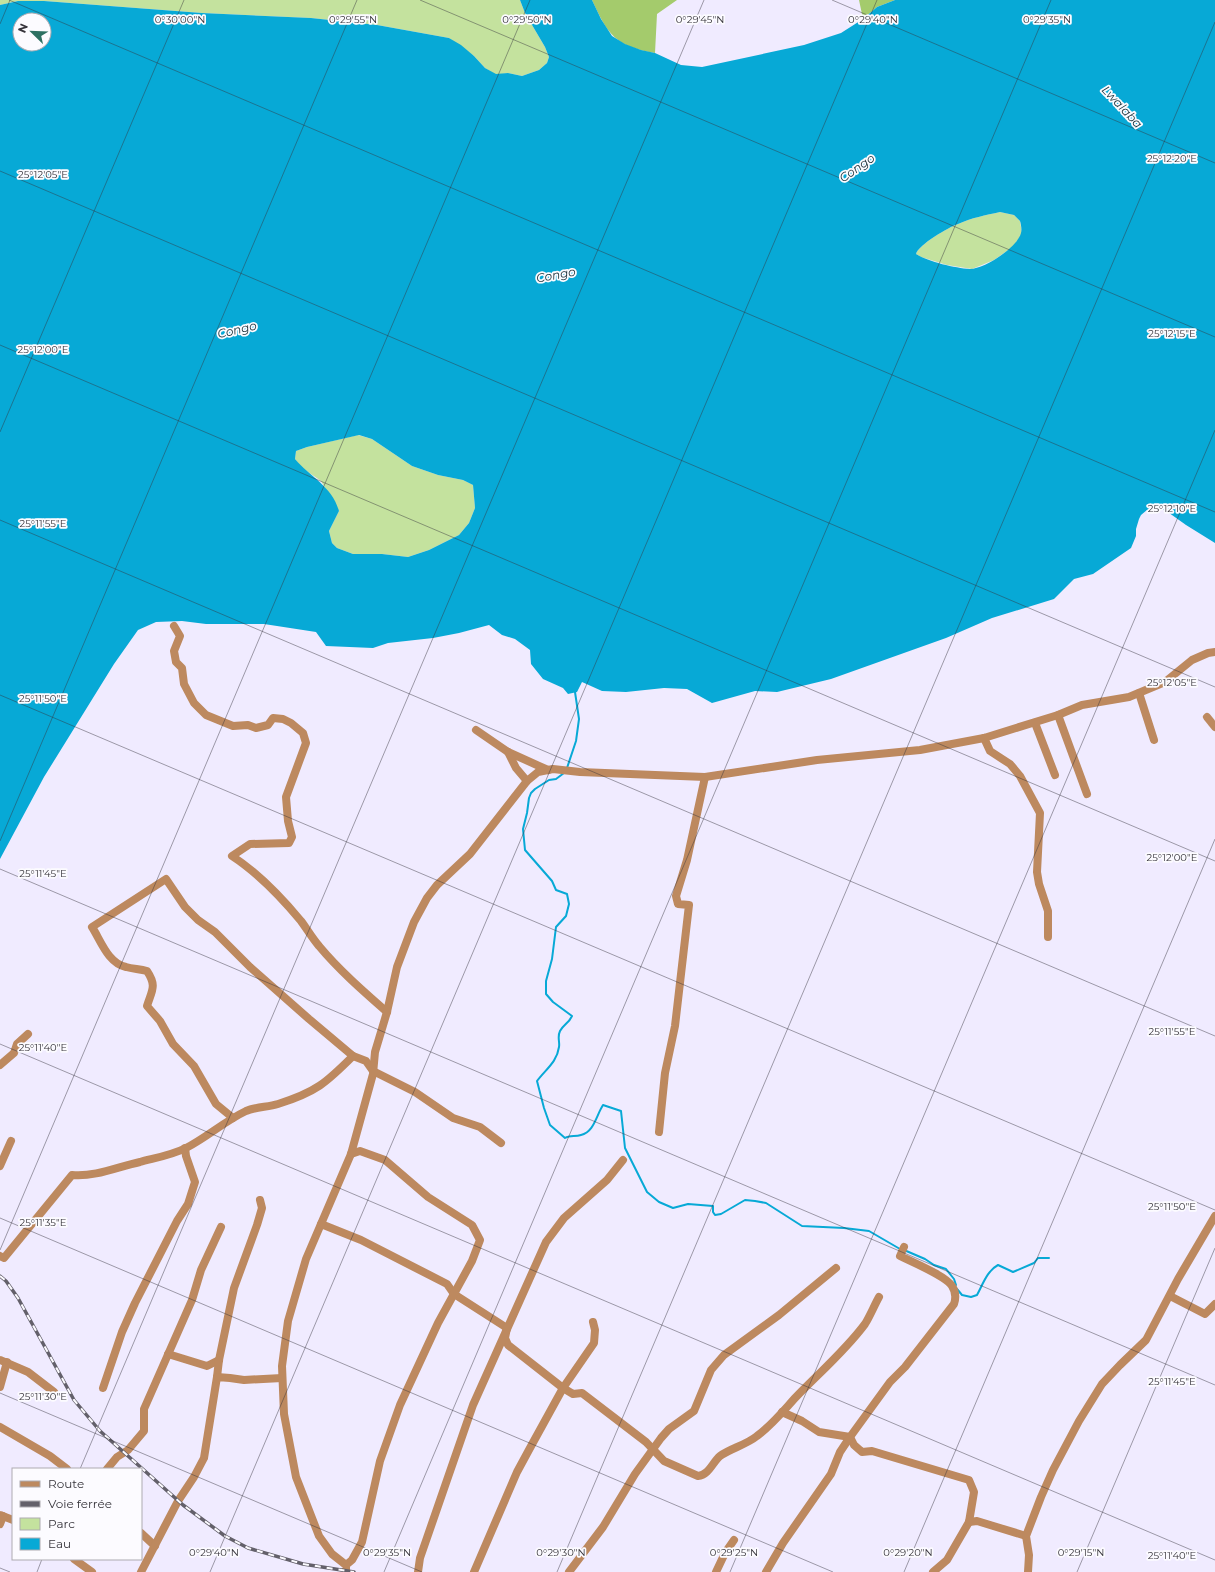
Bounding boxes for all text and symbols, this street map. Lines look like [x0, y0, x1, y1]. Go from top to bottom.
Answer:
north arrow [12, 12, 52, 52]
text: 0°30'00"N [155, 13, 205, 26]
text: 0°29'55"N [329, 13, 377, 26]
text: 0°29'50"N [502, 13, 552, 26]
text: 0°29'45"N [676, 13, 724, 26]
text: 0°29'40"N [848, 13, 898, 26]
text: 0°29'35"N [1023, 13, 1071, 26]
text: N [15, 21, 31, 35]
water label: Lwalaba [1099, 82, 1146, 131]
water label: Congo [836, 150, 878, 185]
text: 25°12'20"E [1147, 152, 1197, 165]
text: 25°12'05"E [18, 168, 68, 181]
water label: Congo [535, 264, 577, 285]
water label: Congo [216, 318, 258, 341]
text: 25°12'15"E [1148, 327, 1196, 340]
text: 25°12'00"E [18, 343, 69, 356]
text: 25°12'10"E [1148, 502, 1196, 515]
text: 25°11'55"E [20, 517, 67, 530]
text: 25°12'05"E [1147, 676, 1197, 689]
text: 25°11'50"E [19, 692, 67, 705]
text: 25°12'00"E [1147, 851, 1198, 864]
text: 25°11'45"E [19, 867, 67, 880]
text: 25°11'55"E [1149, 1025, 1196, 1038]
text: 25°11'40"E [19, 1041, 67, 1054]
text: 25°11'50"E [1148, 1200, 1196, 1213]
text: 25°11'35"E [20, 1216, 67, 1229]
text: 25°11'45"E [1148, 1375, 1196, 1388]
text: 25°11'30"E [19, 1390, 67, 1403]
legend [12, 1468, 142, 1560]
text: Route [48, 1476, 84, 1491]
text: Voie ferrée [48, 1496, 112, 1511]
text: Parc [48, 1516, 75, 1531]
text: Eau [48, 1536, 71, 1551]
text: 0°29'40"N [189, 1546, 239, 1559]
text: 0°29'35"N [363, 1546, 411, 1559]
text: 0°29'30"N [536, 1546, 586, 1559]
text: 0°29'25"N [710, 1546, 758, 1559]
text: 0°29'20"N [883, 1546, 933, 1559]
text: 0°29'15"N [1058, 1546, 1104, 1559]
text: 25°11'40"E [1148, 1549, 1196, 1562]

